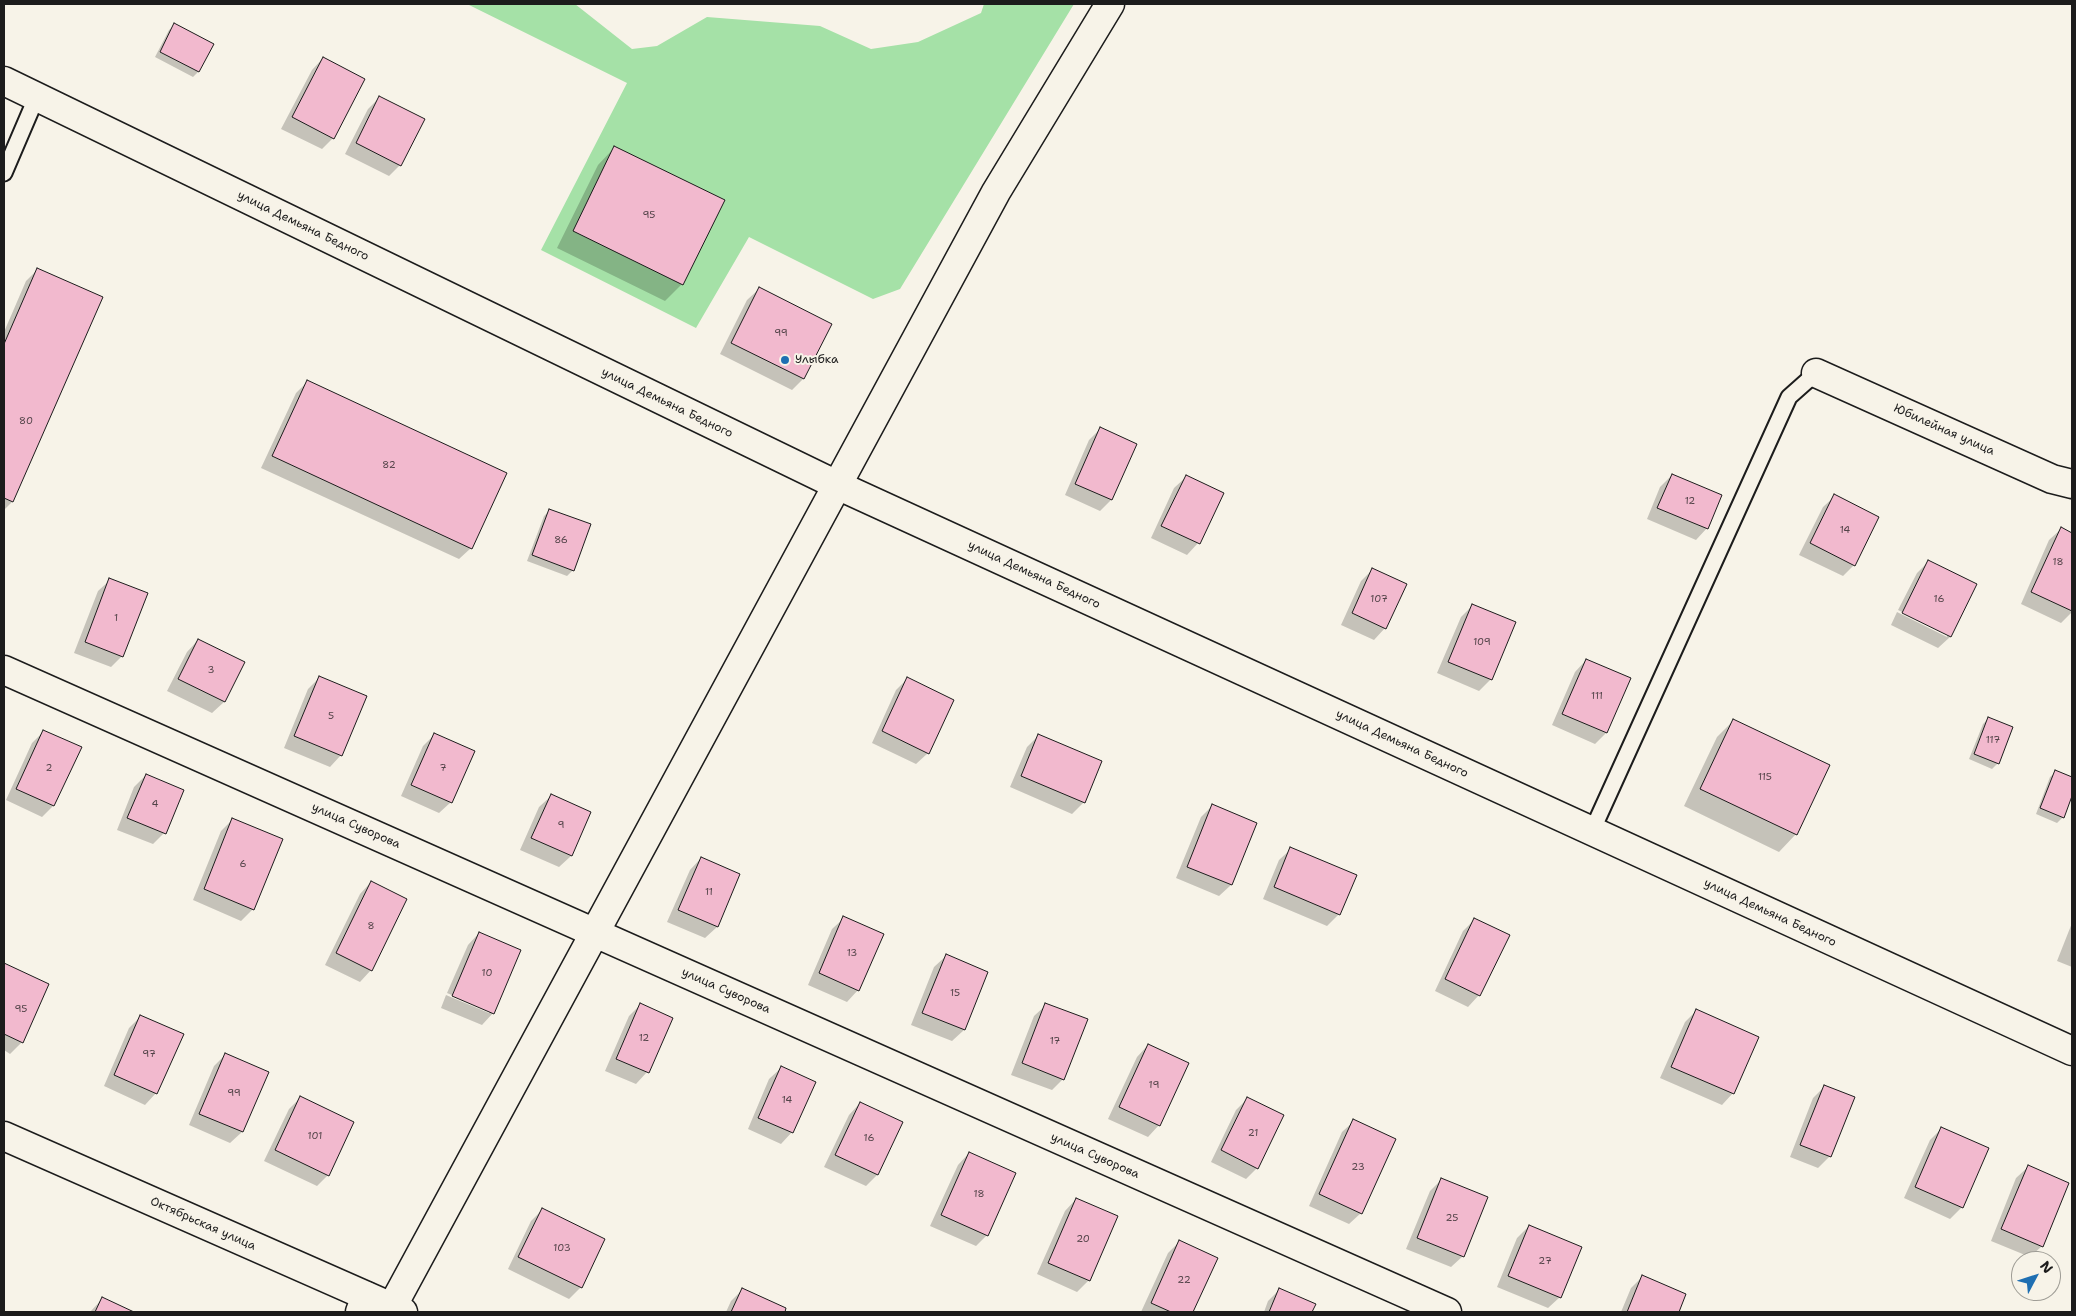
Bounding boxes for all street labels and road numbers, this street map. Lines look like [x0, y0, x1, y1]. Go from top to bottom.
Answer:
street label: улица Демьяна Бедного [235, 188, 371, 264]
street label: улица Демьяна Бедного [599, 365, 735, 441]
street label: Юбилейная улица [1891, 401, 1997, 459]
street label: улица Демьяна Бедного [965, 538, 1103, 612]
street label: улица Демьяна Бедного [1333, 707, 1471, 781]
street label: улица Суворова [309, 800, 403, 852]
street label: улица Демьяна Бедного [1701, 876, 1839, 950]
street label: улица Суворова [679, 965, 773, 1017]
street label: улица Суворова [1048, 1130, 1142, 1182]
street label: Октябрьская улица [148, 1194, 258, 1254]

